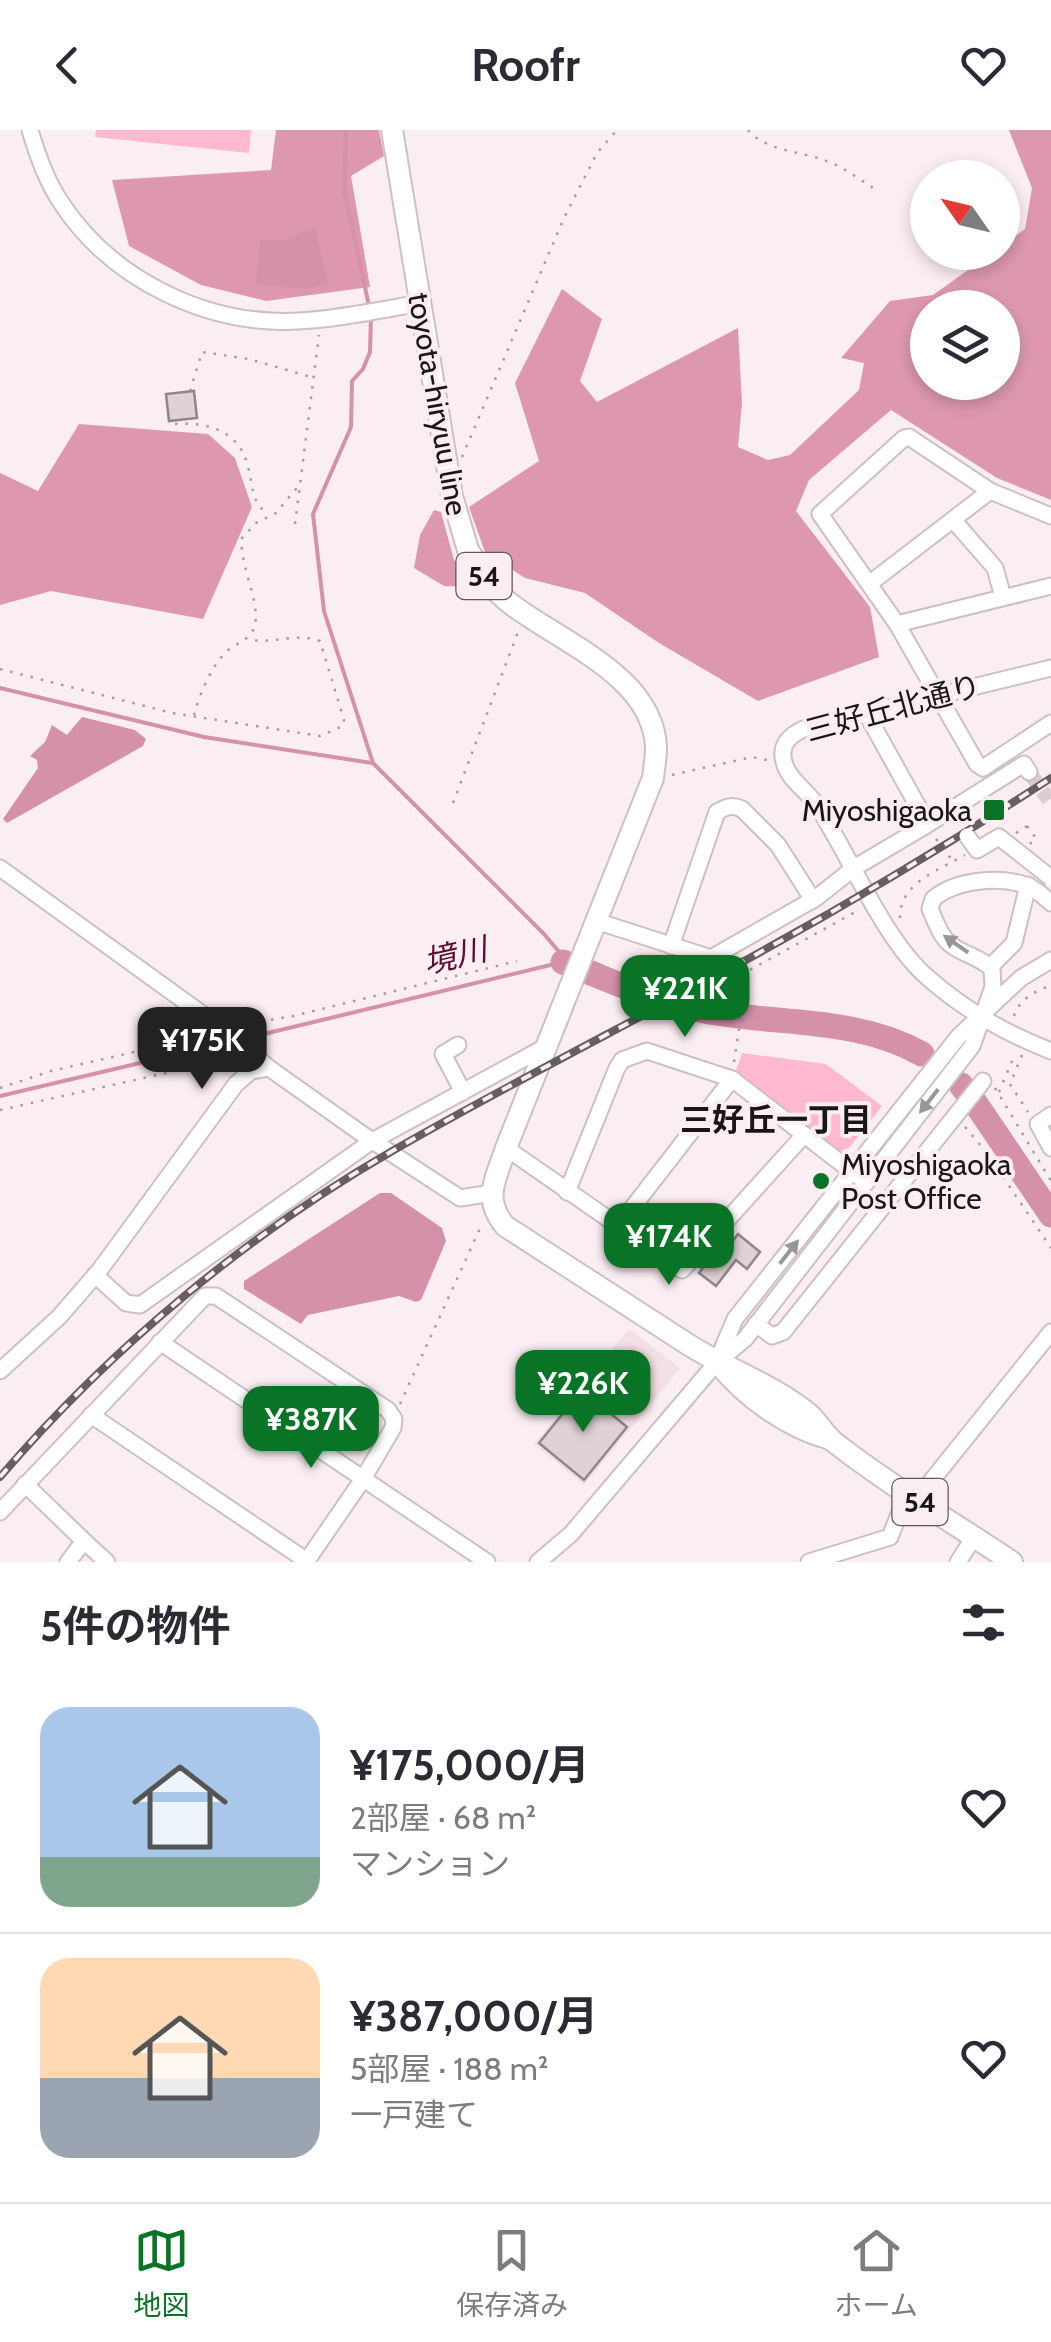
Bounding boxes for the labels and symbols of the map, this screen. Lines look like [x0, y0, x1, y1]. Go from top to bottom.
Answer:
north arrow [910, 160, 1020, 270]
street label: toyota-hiryuu line [400, 290, 476, 518]
road number: 54 [456, 553, 512, 599]
street label: 三好丘北通り [801, 667, 985, 749]
place label: Miyoshigaoka [802, 792, 973, 829]
marker: Miyoshigaoka [981, 797, 1007, 823]
water label: 境川 [419, 928, 493, 981]
one-way arrow [943, 935, 969, 954]
pin: ¥221K [615, 955, 755, 1040]
pin: ¥175K [132, 1007, 272, 1092]
one-way arrow [920, 1088, 940, 1114]
district label: 三好丘一丁目 [680, 1100, 872, 1139]
place label: Miyoshigaoka Post Office [841, 1146, 1012, 1217]
marker: Miyoshigaoka Post Office [810, 1170, 832, 1192]
pin: ¥174K [599, 1203, 739, 1288]
one-way arrow [778, 1240, 799, 1266]
pin: ¥226K [513, 1350, 653, 1435]
pin: ¥387K [241, 1386, 381, 1471]
road number: 54 [892, 1479, 948, 1525]

